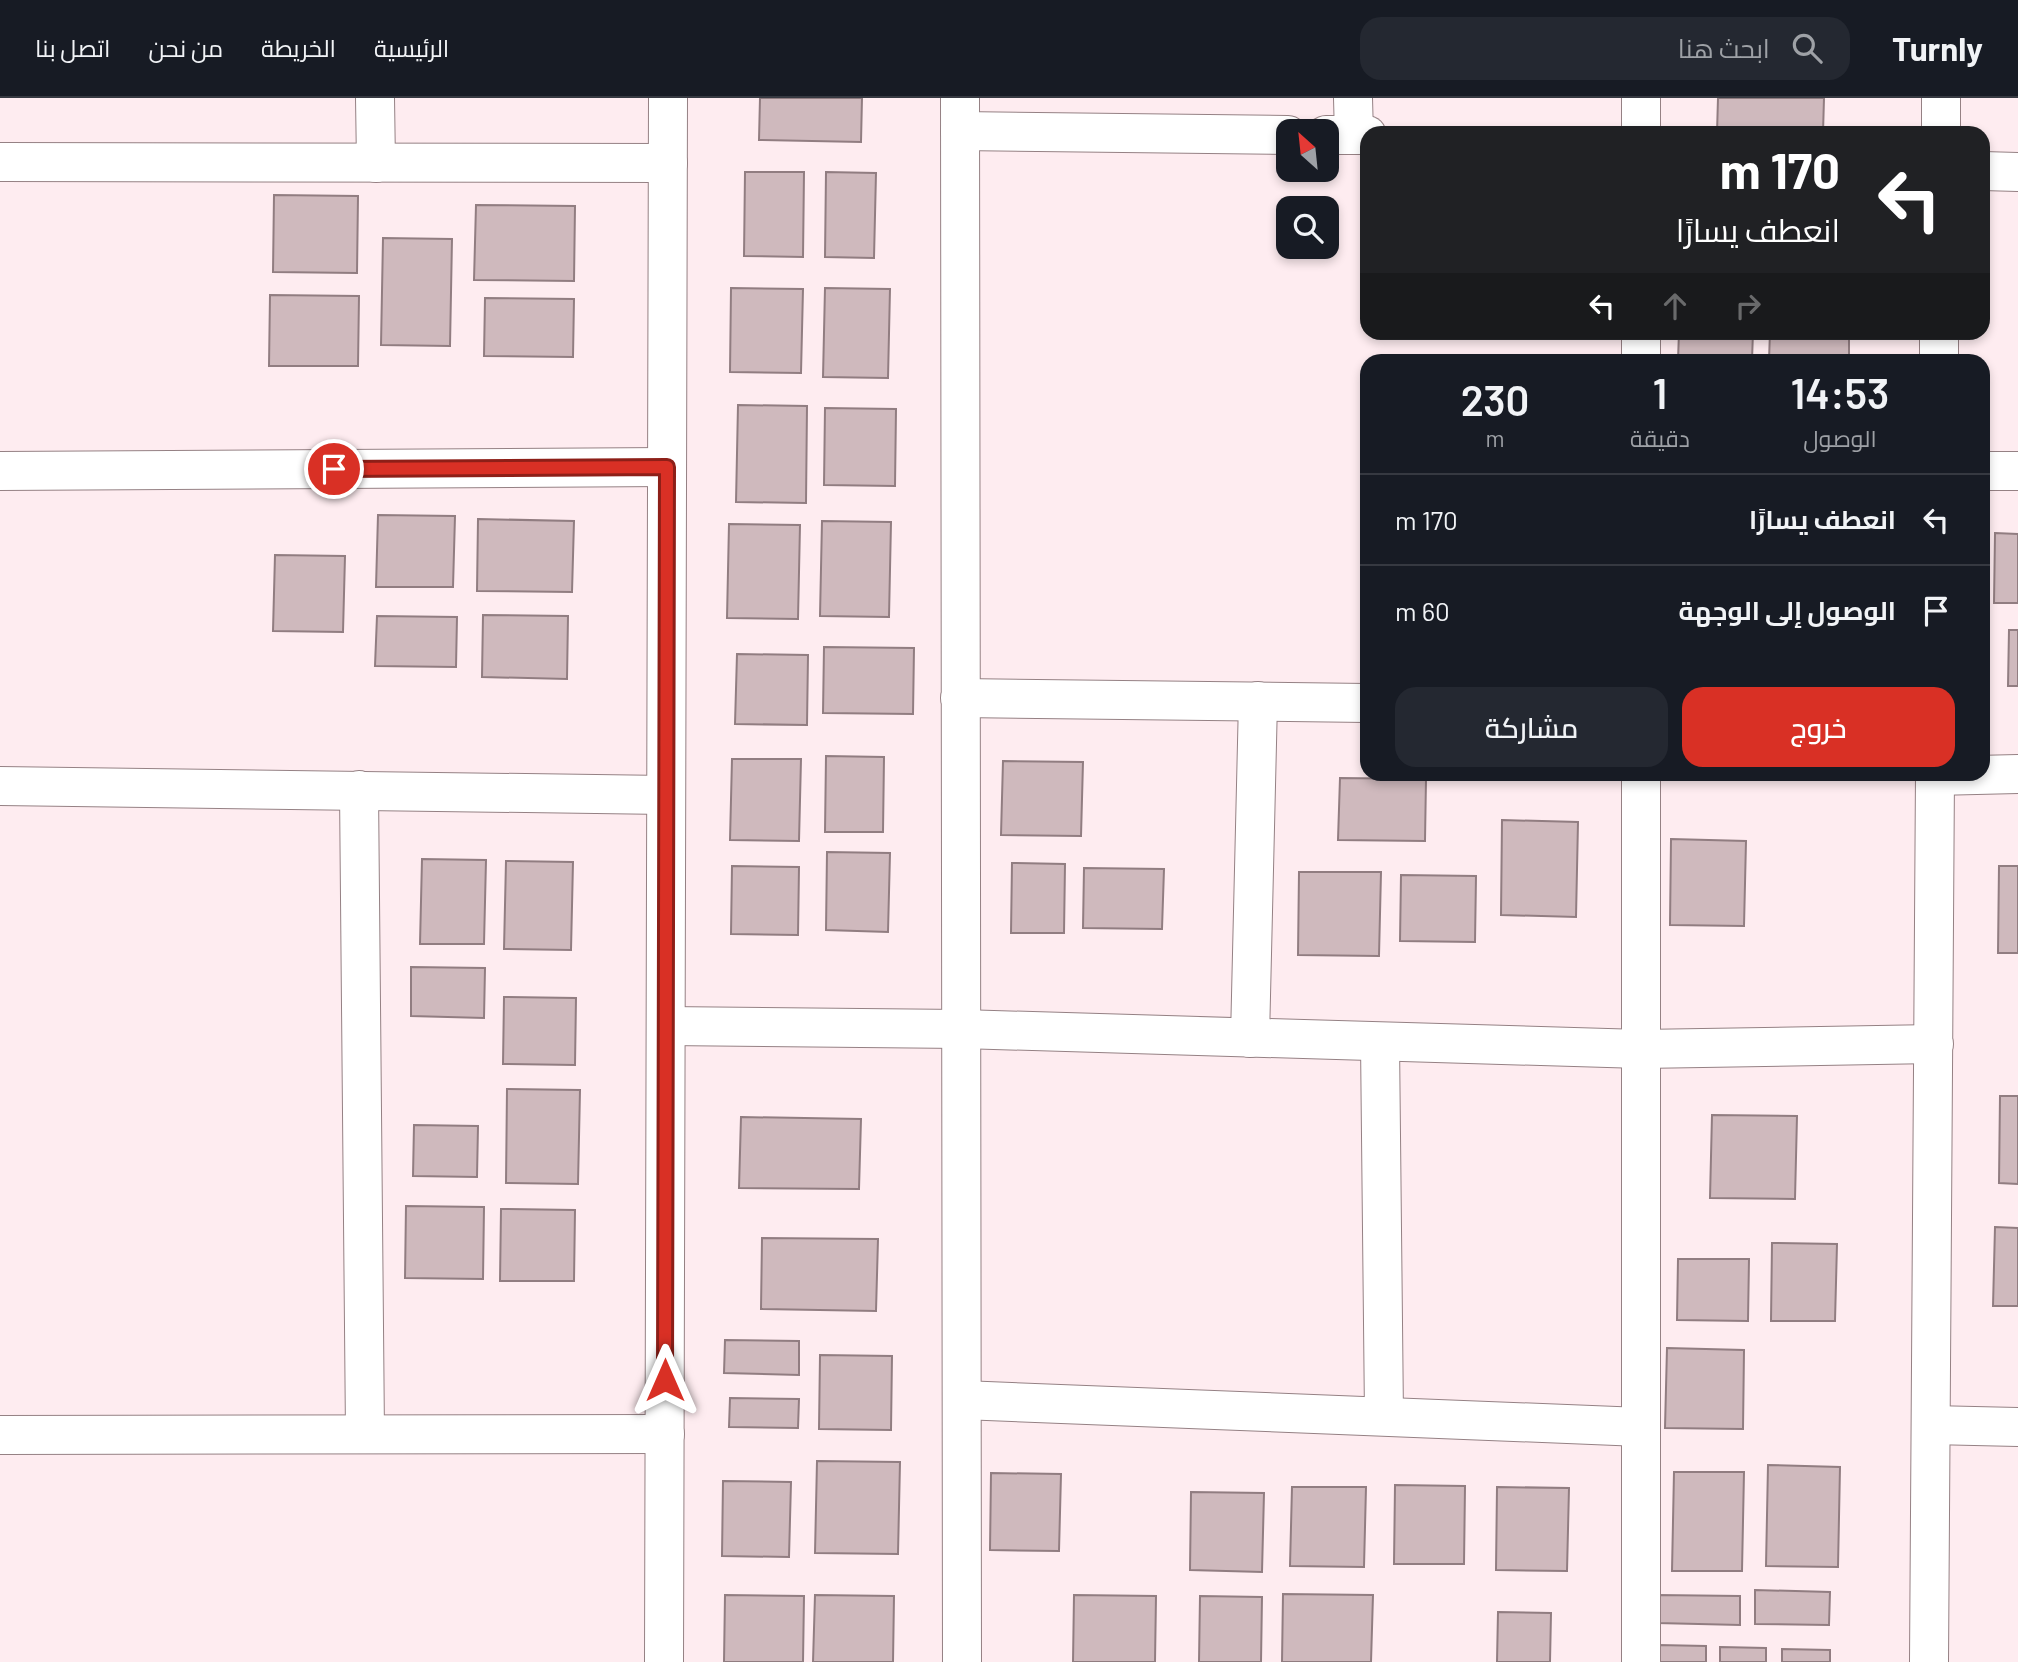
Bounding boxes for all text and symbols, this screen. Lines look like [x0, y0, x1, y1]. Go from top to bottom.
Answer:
search box [1360, 17, 1850, 80]
text: Turnly [1892, 28, 1983, 68]
icon: search [1788, 29, 1826, 67]
text: ابحث هنا [1678, 32, 1770, 63]
text: اتصل بنا [35, 33, 110, 62]
text: من نحن [148, 33, 223, 62]
text: الخريطة [261, 33, 336, 62]
text: الرئيسية [374, 33, 449, 62]
north arrow [1276, 119, 1339, 182]
map controls [1276, 119, 1339, 259]
text: 170 m [1720, 140, 1840, 199]
icon: left [1864, 154, 1955, 245]
button: search [1276, 196, 1339, 259]
text: انعطف يسارًا [1676, 210, 1840, 248]
icon: left [1583, 287, 1621, 325]
icon: ahead [1656, 287, 1694, 325]
icon: right [1729, 287, 1767, 325]
text: 1 [1653, 367, 1667, 417]
text: 14:53 [1791, 367, 1889, 417]
text: 230 [1461, 374, 1529, 424]
text: m [1486, 424, 1505, 452]
text: دقيقة [1630, 424, 1690, 452]
text: الوصول [1803, 424, 1877, 452]
pin [304, 439, 364, 499]
icon: arrive [315, 450, 353, 488]
icon: left [1917, 501, 1955, 539]
text: انعطف يسارًا [1749, 503, 1896, 534]
text: 170 m [1395, 504, 1458, 535]
icon: arrive [1917, 592, 1955, 630]
text: الوصول إلى الوجهة [1678, 594, 1896, 625]
text: 60 m [1395, 595, 1450, 626]
button: مشاركة [1395, 687, 1668, 767]
button: خروج [1682, 687, 1955, 767]
position arrow [628, 1343, 702, 1417]

